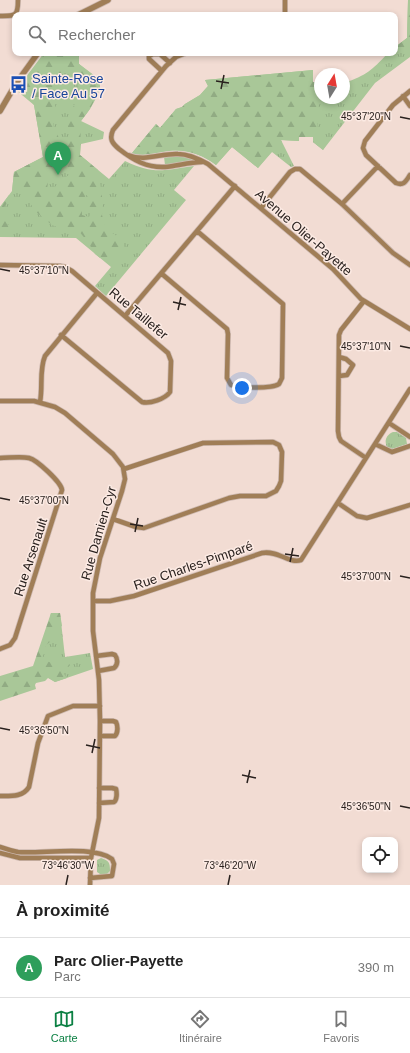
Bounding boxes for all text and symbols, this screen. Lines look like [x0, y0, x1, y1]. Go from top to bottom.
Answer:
search box [12, 12, 398, 56]
icon: search [26, 23, 48, 45]
text: Rechercher [58, 26, 136, 43]
north arrow [314, 68, 350, 104]
place label: Sainte-Rose / Face Au 57 [32, 71, 105, 101]
bus stop icon: Sainte-Rose / Face Au 57 [9, 75, 29, 95]
text: 45°37'20"N [341, 111, 391, 122]
pin: A [45, 142, 71, 175]
street label: Avenue Olier-Payette [252, 186, 355, 278]
text: 45°37'10"N [19, 265, 69, 276]
street label: Rue Taillefer [106, 284, 172, 343]
text: 45°37'10"N [341, 341, 391, 352]
your location [232, 378, 252, 398]
street label: Rue Damien-Cyr [78, 484, 119, 582]
text: 45°37'00"N [19, 495, 69, 506]
street label: Rue Arsenault [11, 516, 50, 598]
street label: Rue Charles-Pimparé [132, 538, 255, 593]
text: 45°37'00"N [341, 571, 391, 582]
text: 45°36'50"N [19, 725, 69, 736]
text: 45°36'50"N [341, 801, 391, 812]
map controls [362, 837, 398, 873]
button: locate [362, 837, 398, 873]
text: 73°46'30"W [42, 860, 95, 871]
text: 73°46'20"W [204, 860, 257, 871]
text: À proximité [16, 901, 110, 920]
text: Parc Olier-Payette [54, 952, 183, 969]
text: A [24, 960, 34, 975]
text: 390 m [358, 960, 394, 975]
text: Parc [54, 969, 81, 984]
tab: Carte [51, 1008, 78, 1044]
tab: Itinéraire [179, 1008, 222, 1044]
tab: Favoris [323, 1008, 359, 1044]

